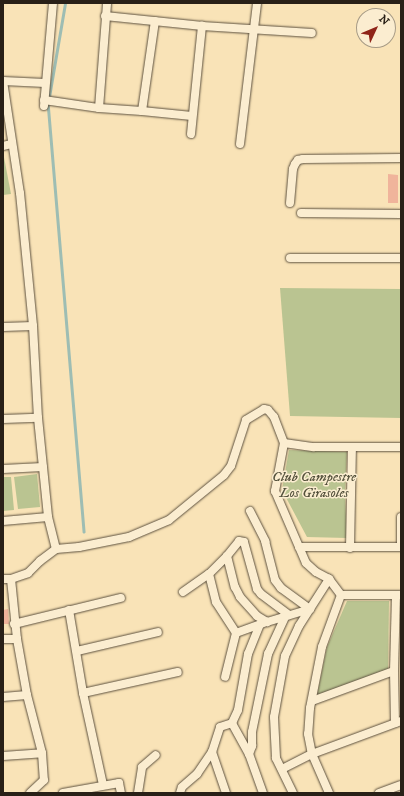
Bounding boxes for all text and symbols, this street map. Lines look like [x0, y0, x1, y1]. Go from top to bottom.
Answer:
north arrow [356, 8, 396, 48]
text: N [376, 12, 392, 28]
park label: Club Campestre Los Girasoles [272, 469, 356, 502]

